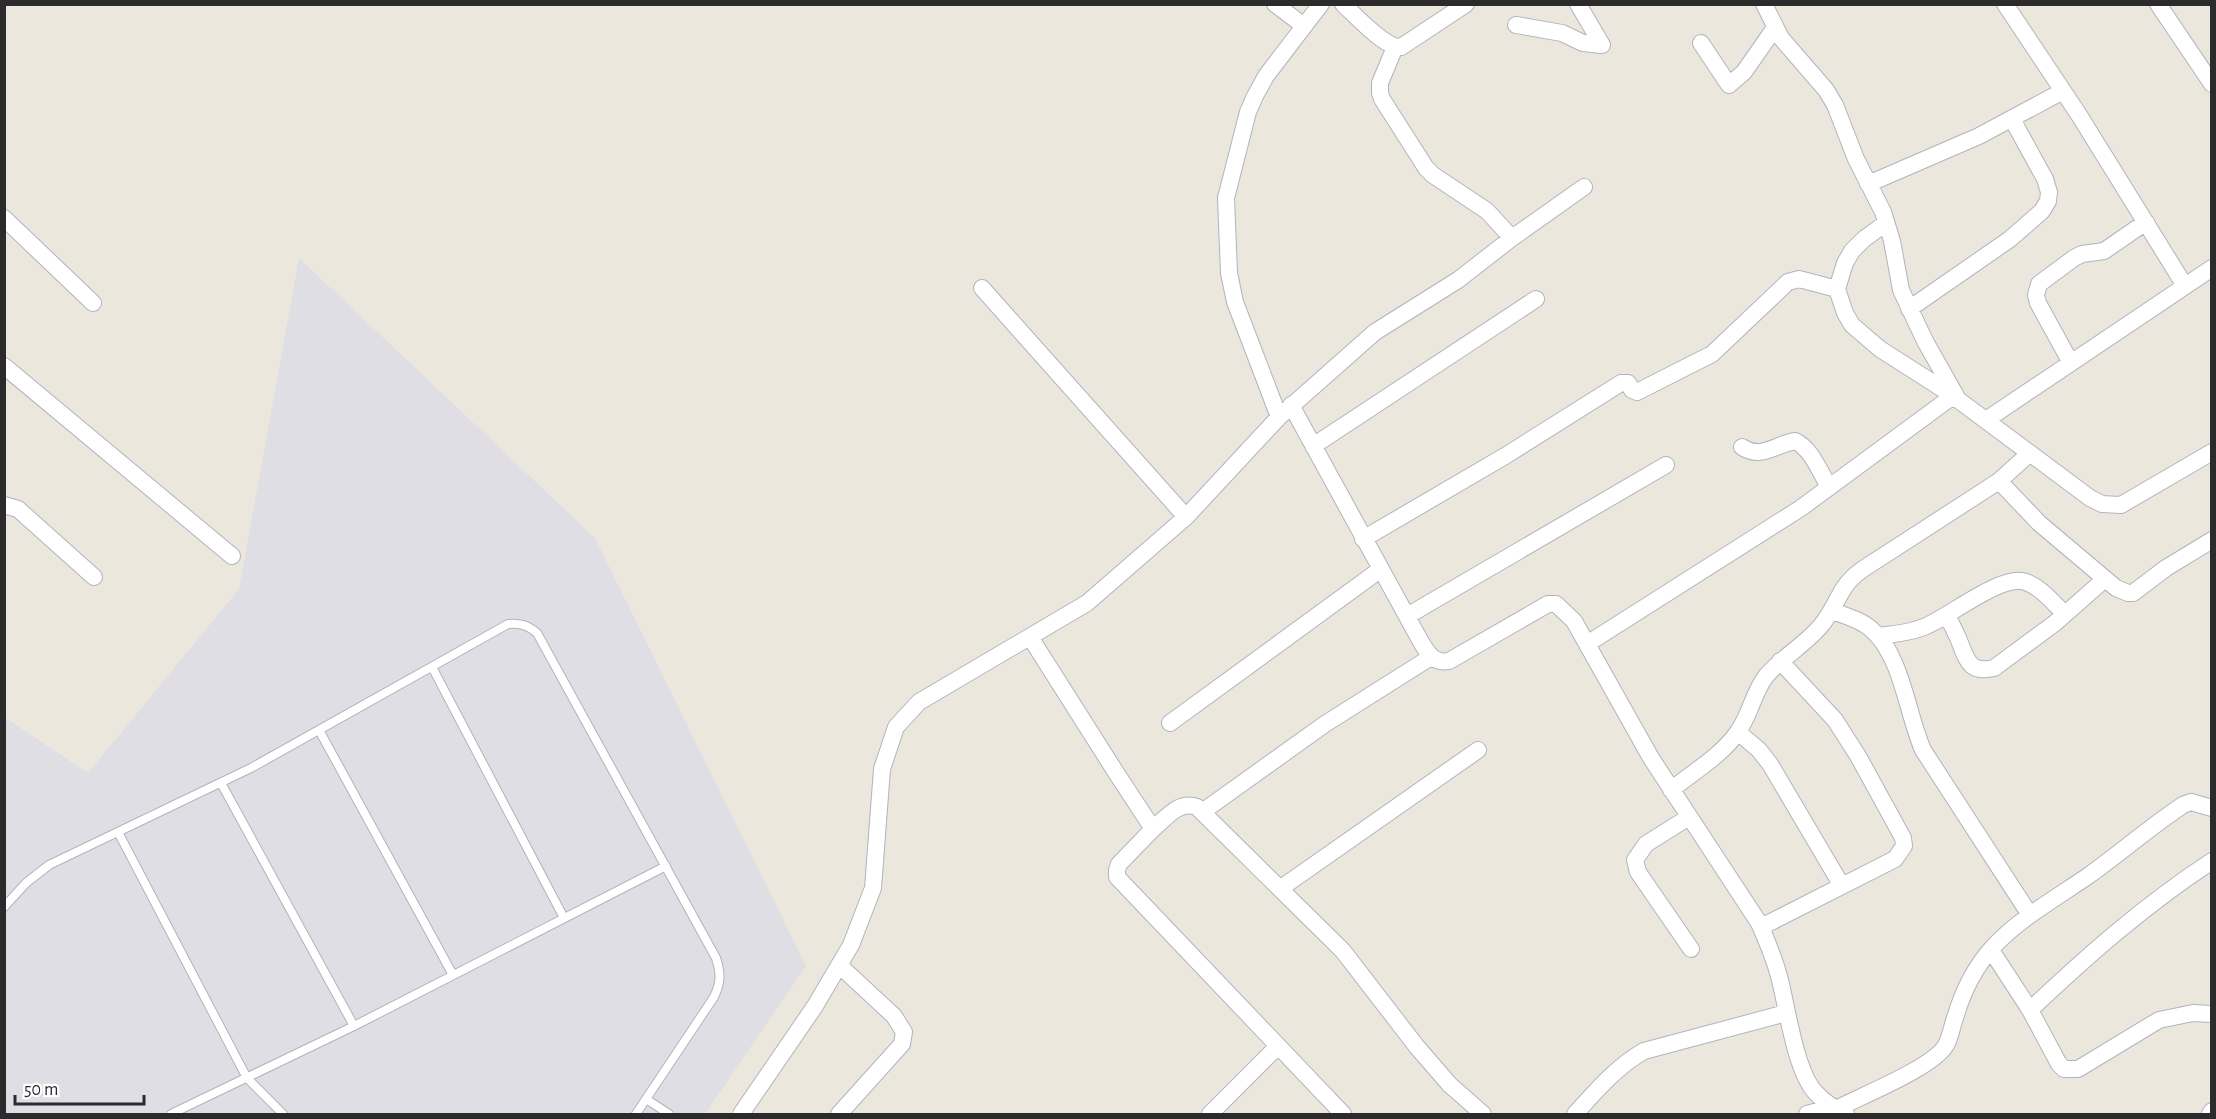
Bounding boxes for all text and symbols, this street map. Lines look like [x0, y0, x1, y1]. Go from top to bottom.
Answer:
scale bar [15, 1068, 144, 1106]
text: 50 m [24, 1081, 58, 1099]

